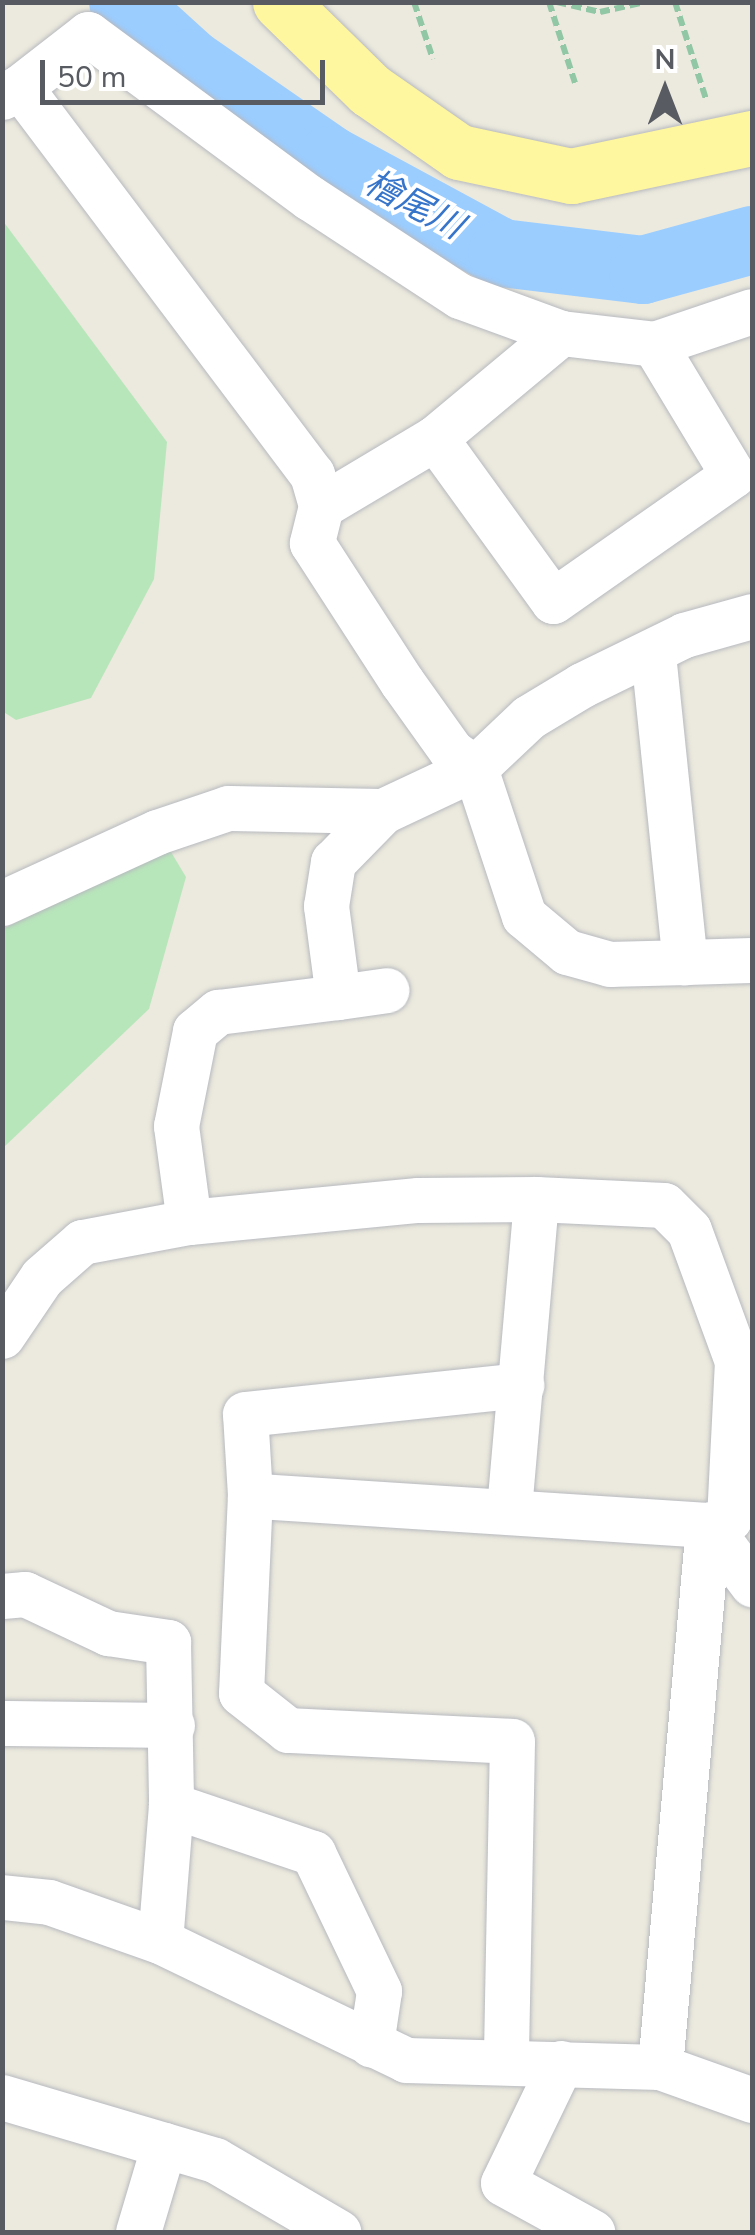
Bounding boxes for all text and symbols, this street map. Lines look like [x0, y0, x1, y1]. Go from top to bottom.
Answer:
scale bar [45, 40, 330, 102]
north arrow [615, 40, 715, 140]
text: N [655, 41, 675, 79]
text: 50 m [57, 57, 126, 98]
water label: 檜尾川 [358, 162, 470, 248]

